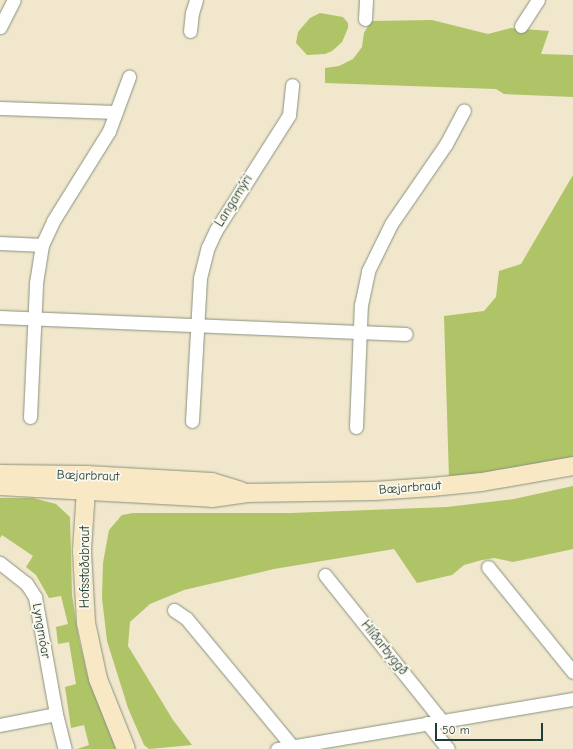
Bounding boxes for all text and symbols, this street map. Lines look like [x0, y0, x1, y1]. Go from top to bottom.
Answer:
street label: Langamýri [212, 172, 256, 230]
street label: Bæjarbraut [56, 467, 120, 485]
street label: Bæjarbraut [378, 478, 442, 498]
street label: Hofsstaðabraut [77, 526, 93, 608]
street label: Lyngmóar [28, 602, 54, 660]
street label: Hlíðarbyggð [357, 618, 411, 678]
scale bar [437, 715, 545, 741]
text: 50 m [442, 723, 470, 737]

